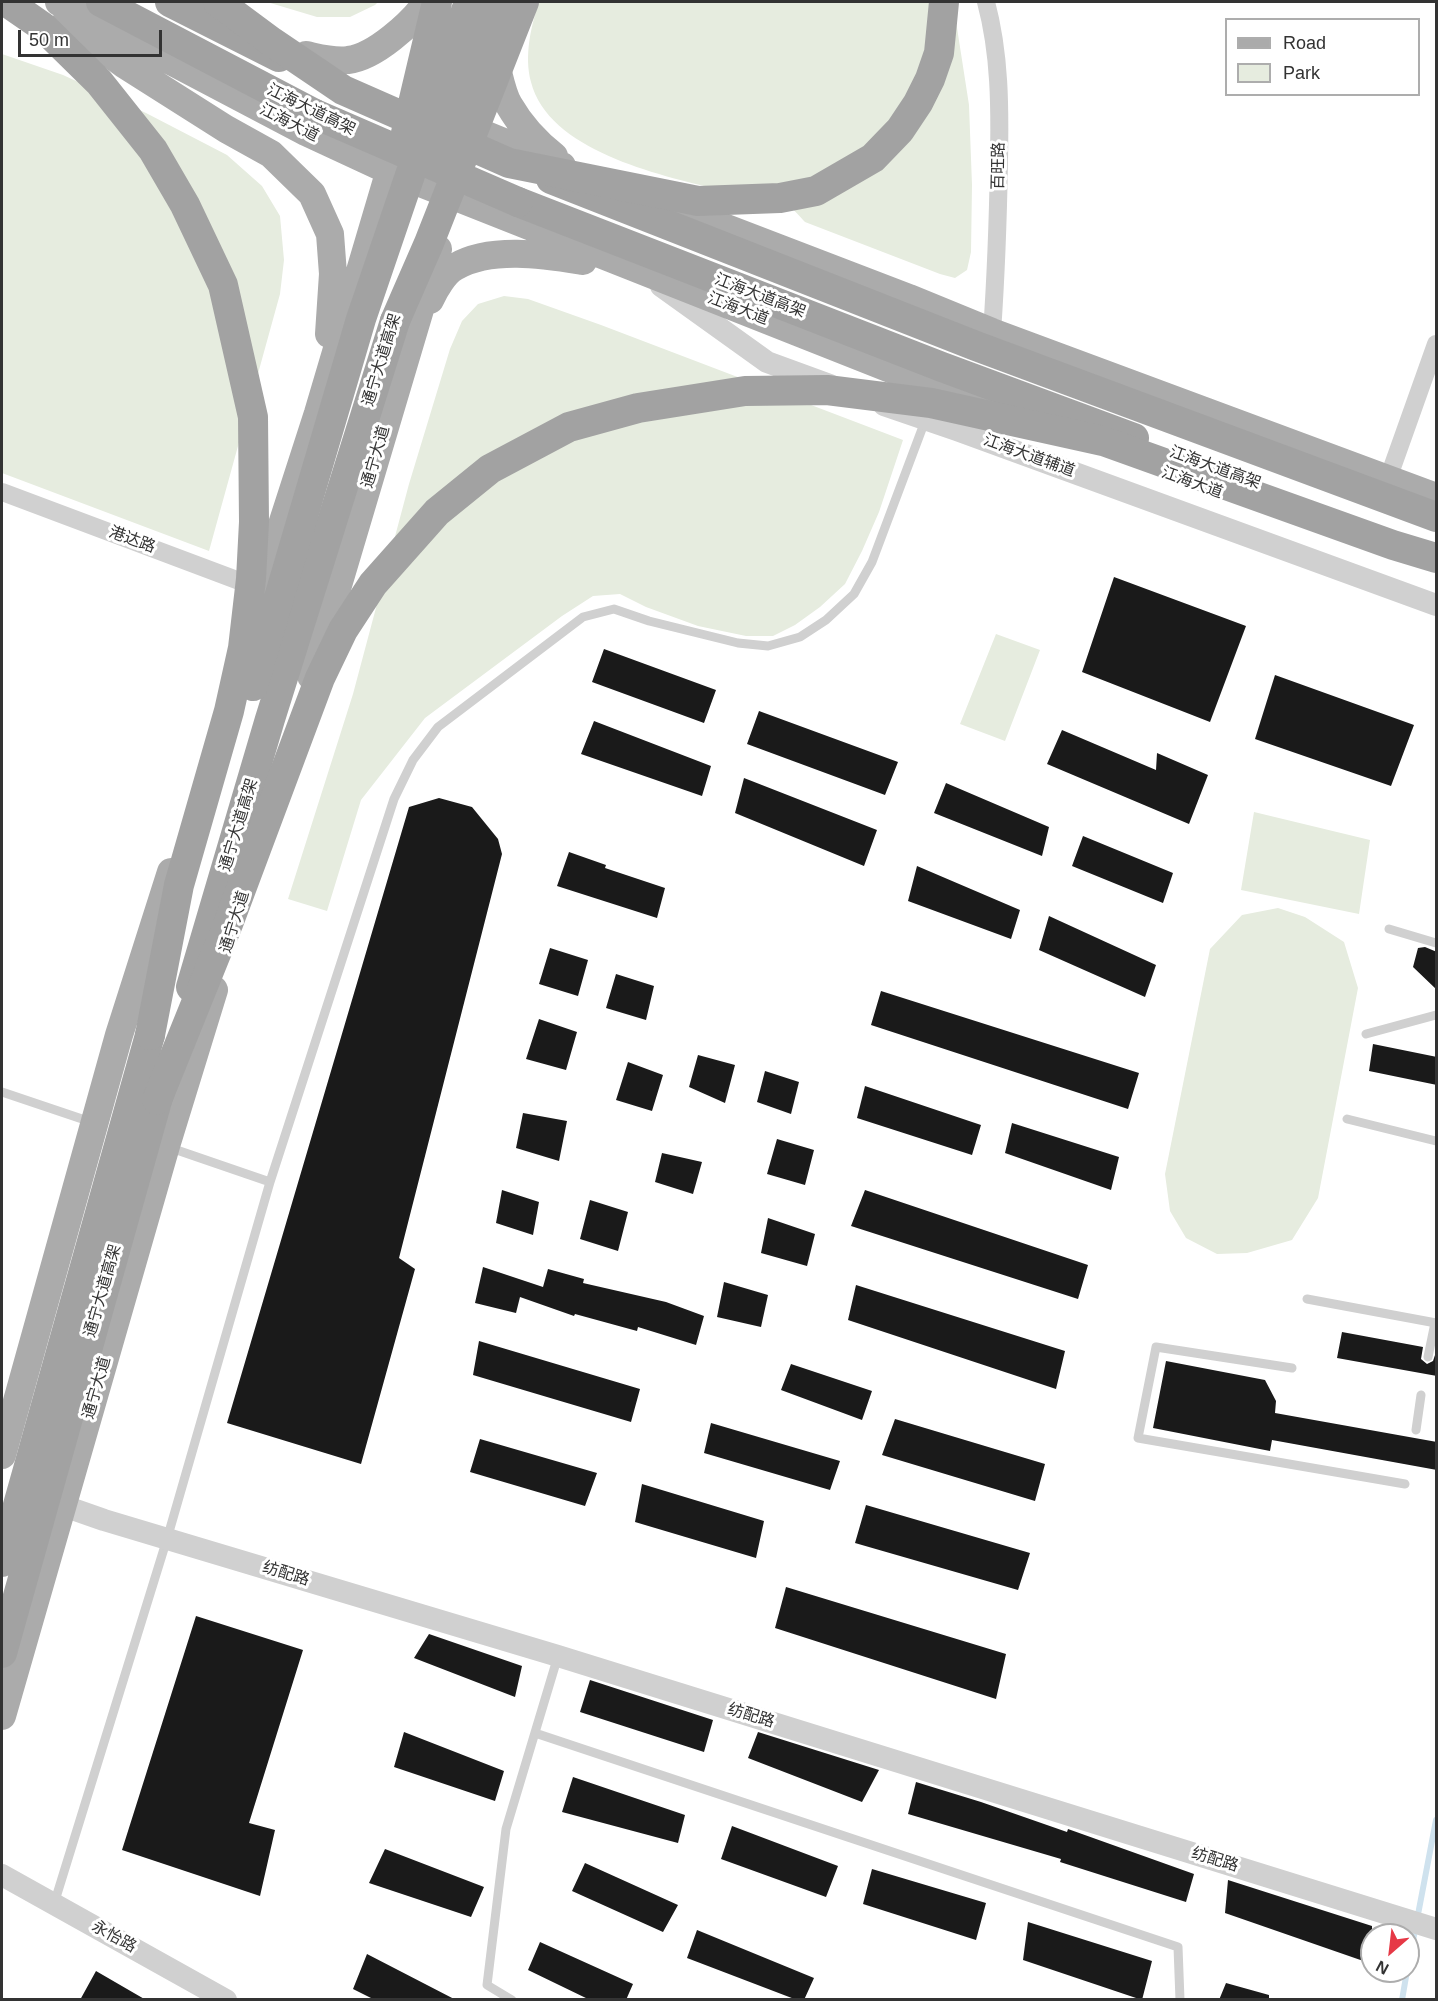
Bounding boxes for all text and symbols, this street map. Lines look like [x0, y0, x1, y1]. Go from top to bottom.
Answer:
scale bar [21, 18, 165, 56]
legend [1225, 18, 1420, 96]
text: 50 m [29, 30, 69, 50]
text: Road [1283, 33, 1326, 53]
text: Park [1283, 63, 1320, 83]
street label: 江海大道高架 [264, 80, 358, 140]
street label: 江海大道 [256, 100, 322, 146]
street label: 百旺路 [989, 142, 1009, 190]
street label: 江海大道高架 [712, 270, 808, 322]
street label: 江海大道 [705, 289, 771, 329]
street label: 通宁大道高架 [359, 311, 405, 409]
street label: 通宁大道 [358, 424, 394, 490]
street label: 江海大道辅道 [981, 431, 1077, 481]
street label: 江海大道高架 [1167, 443, 1263, 493]
street label: 江海大道 [1159, 463, 1225, 503]
street label: 港达路 [106, 523, 158, 557]
street label: 通宁大道高架 [216, 776, 262, 874]
street label: 通宁大道 [216, 889, 254, 955]
street label: 通宁大道高架 [81, 1242, 125, 1340]
street label: 通宁大道 [79, 1355, 115, 1421]
street label: 纺配路 [260, 1558, 312, 1590]
street label: 纺配路 [725, 1700, 777, 1732]
street label: 纺配路 [1189, 1844, 1241, 1876]
street label: 永怡路 [88, 1917, 140, 1957]
north arrow [1360, 1923, 1420, 1983]
text: N [1373, 1957, 1391, 1978]

